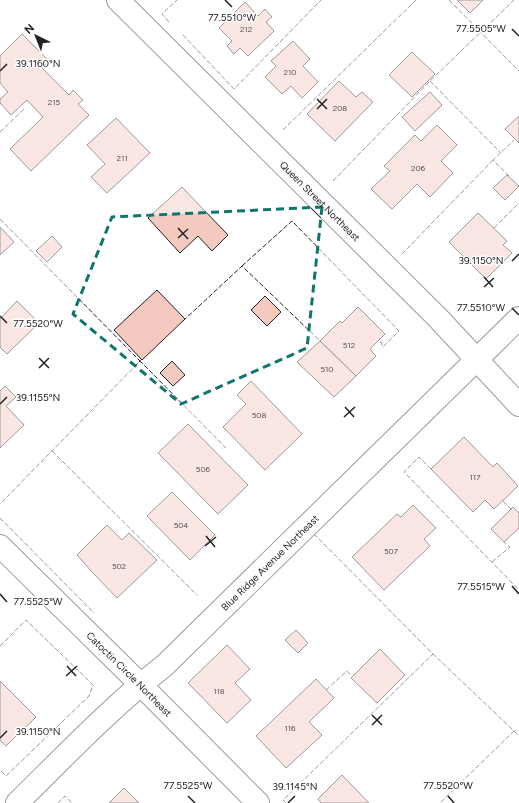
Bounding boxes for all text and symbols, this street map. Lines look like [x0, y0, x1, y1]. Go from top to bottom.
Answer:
text: 77.5510°W [208, 11, 256, 24]
north arrow [16, 16, 56, 56]
text: N [22, 21, 37, 37]
text: 77.5505°W [456, 22, 506, 35]
house number: 212 [240, 24, 252, 34]
text: 39.1160°N [16, 57, 60, 70]
house number: 210 [284, 67, 296, 77]
house number: 215 [48, 97, 61, 107]
house number: 208 [333, 103, 347, 113]
house number: 211 [116, 153, 128, 163]
street label: Queen Street Northeast [277, 158, 363, 244]
house number: 206 [411, 163, 426, 173]
text: 39.1150°N [458, 254, 504, 267]
text: 77.5510°W [457, 301, 505, 314]
text: 77.5520°W [13, 317, 63, 330]
house number: 512 [343, 340, 355, 350]
house number: 510 [320, 364, 334, 374]
text: 39.1155°N [16, 391, 60, 404]
house number: 508 [252, 410, 266, 420]
house number: 506 [196, 464, 211, 474]
house number: 117 [470, 472, 481, 482]
street label: Blue Ridge Avenue Northeast [218, 511, 321, 613]
house number: 504 [174, 520, 188, 530]
house number: 507 [384, 546, 399, 556]
house number: 502 [112, 561, 126, 571]
text: 77.5515°W [457, 580, 505, 593]
text: 77.5525°W [14, 595, 63, 608]
street label: Catoctin Circle Northeast [84, 629, 175, 719]
house number: 118 [213, 686, 225, 696]
house number: 116 [284, 723, 296, 733]
text: 39.1150°N [15, 725, 61, 738]
text: 77.5525°W [164, 779, 213, 792]
text: 77.5520°W [423, 779, 473, 792]
text: 39.1145°N [273, 780, 317, 793]

